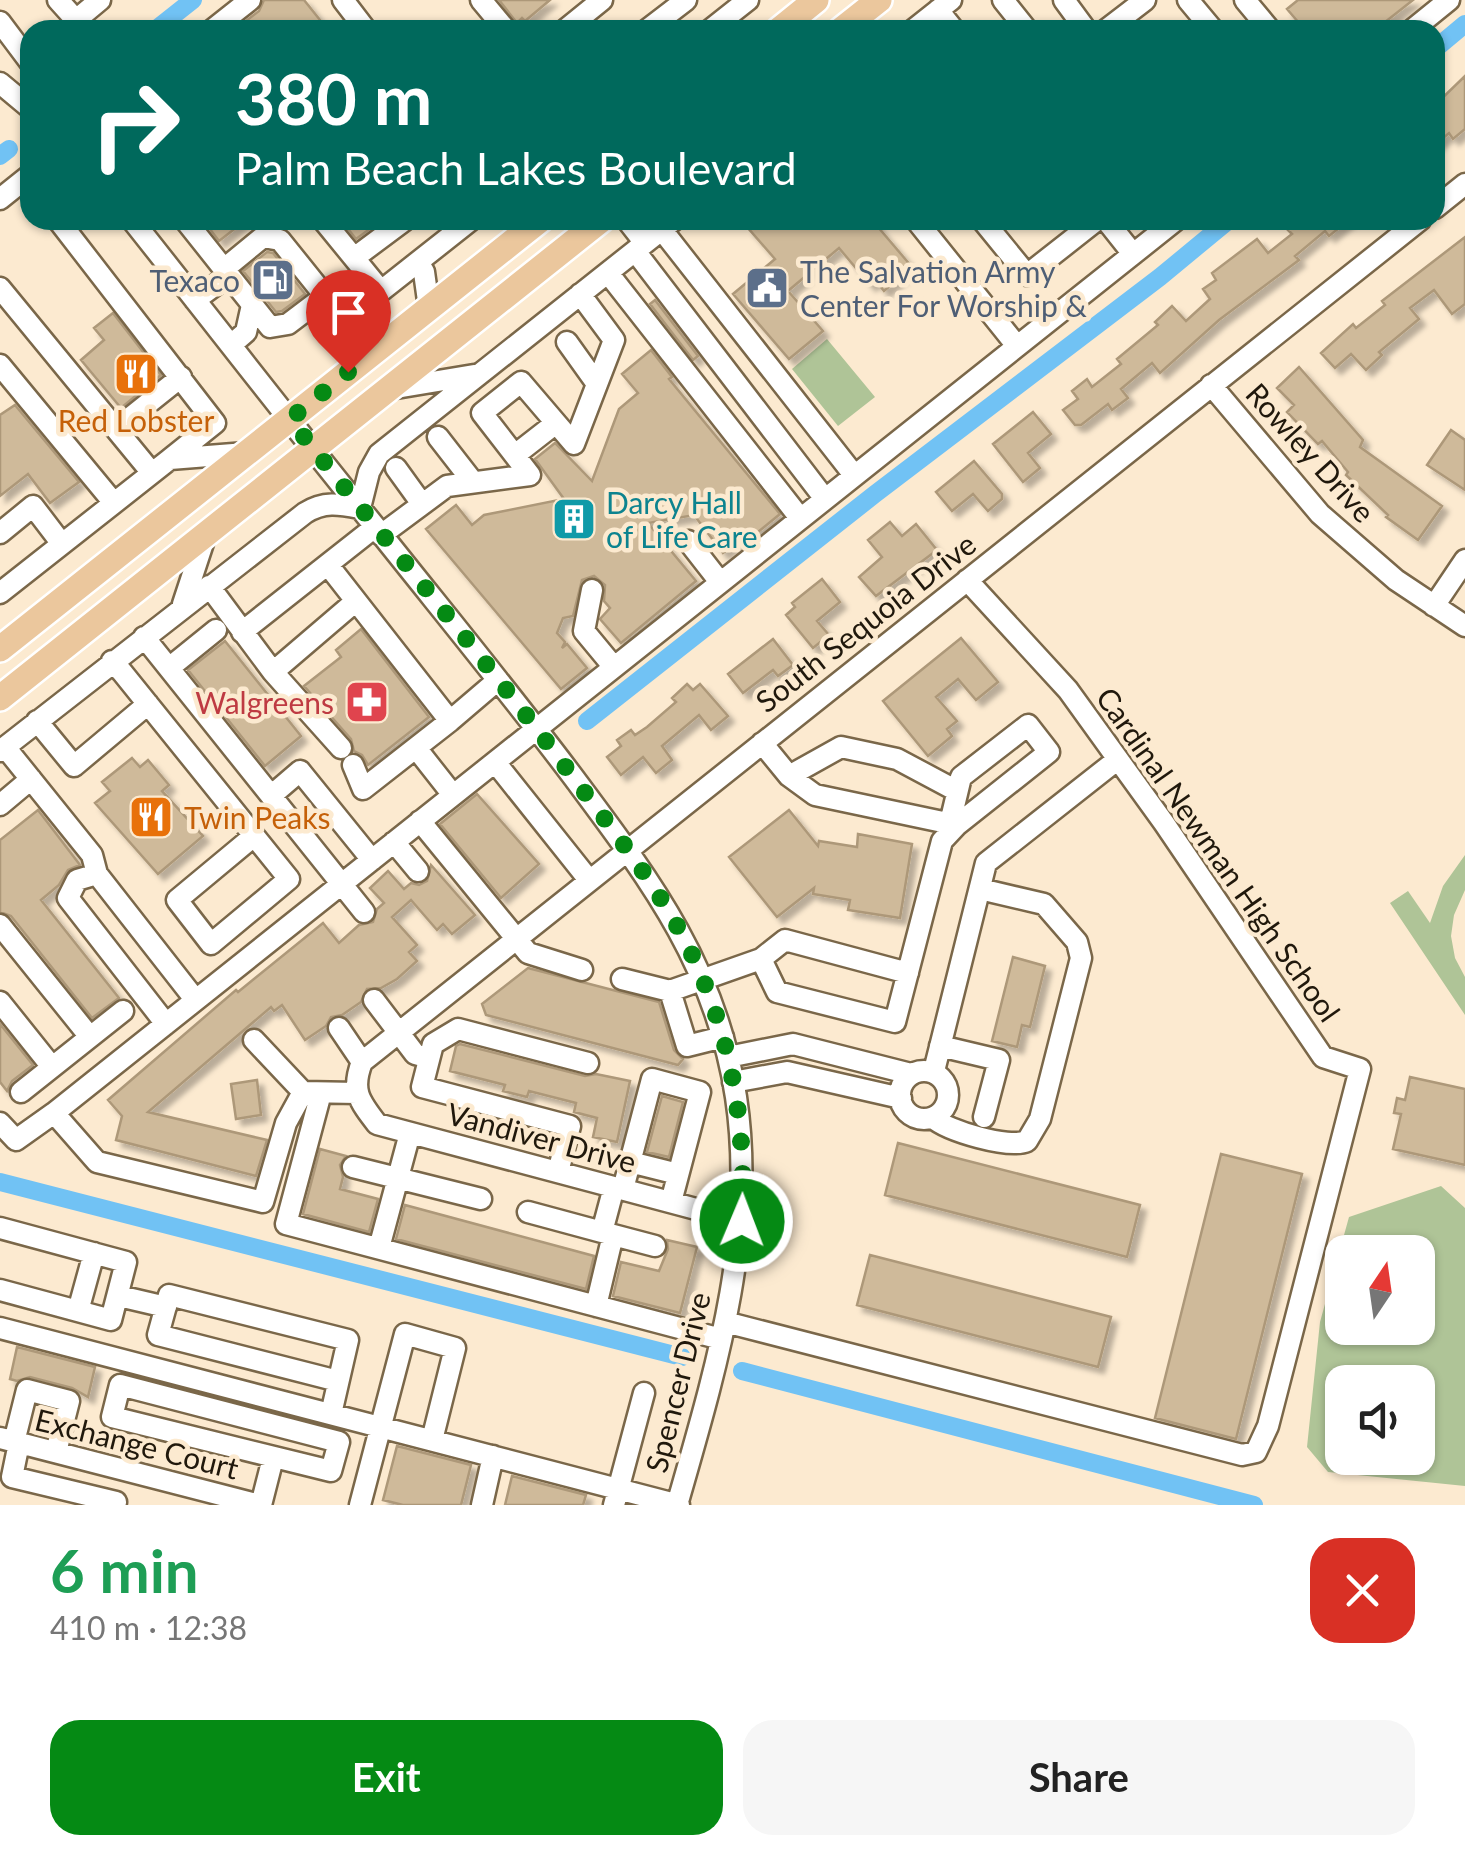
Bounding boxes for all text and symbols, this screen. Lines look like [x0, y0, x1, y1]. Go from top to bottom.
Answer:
text: 380 m [235, 56, 432, 140]
icon: right [70, 60, 200, 190]
text: Palm Beach Lakes Boulevard [235, 141, 797, 195]
place label: The Salvation Army Center For Worship & [800, 253, 1087, 323]
fuel station icon: Texaco [250, 257, 296, 303]
place label: Texaco [149, 262, 240, 298]
public building icon: The Salvation Army Center For Worship & [744, 265, 790, 311]
pin [306, 270, 391, 373]
icon: arrive [321, 285, 376, 340]
restaurant icon: Red Lobster [113, 351, 159, 397]
street label: Rowley Drive [1239, 375, 1383, 529]
place label: Red Lobster [58, 402, 214, 438]
place label: Darcy Hall of Life Care [606, 484, 758, 554]
building icon: Darcy Hall of Life Care [551, 496, 597, 542]
street label: South Sequoia Drive [748, 525, 982, 719]
pharmacy icon: Walgreens [344, 679, 390, 725]
street label: Cardinal Newman High School [1090, 680, 1348, 1028]
place label: Walgreens [195, 684, 334, 720]
restaurant icon: Twin Peaks [128, 794, 174, 840]
place label: Twin Peaks [184, 799, 330, 835]
street label: Vandiver Drive [444, 1094, 640, 1180]
position arrow [690, 1169, 794, 1273]
north arrow [1325, 1235, 1435, 1345]
map controls [1325, 1235, 1435, 1475]
street label: Spencer Drive [637, 1288, 717, 1476]
button: sound [1325, 1365, 1435, 1475]
street label: Exchange Court [32, 1400, 243, 1486]
text: 6 min [50, 1534, 199, 1606]
button: close [1310, 1538, 1415, 1643]
text: 410 m · 12:38 [50, 1608, 247, 1647]
button: Exit [50, 1720, 723, 1835]
button: Share [743, 1720, 1415, 1835]

